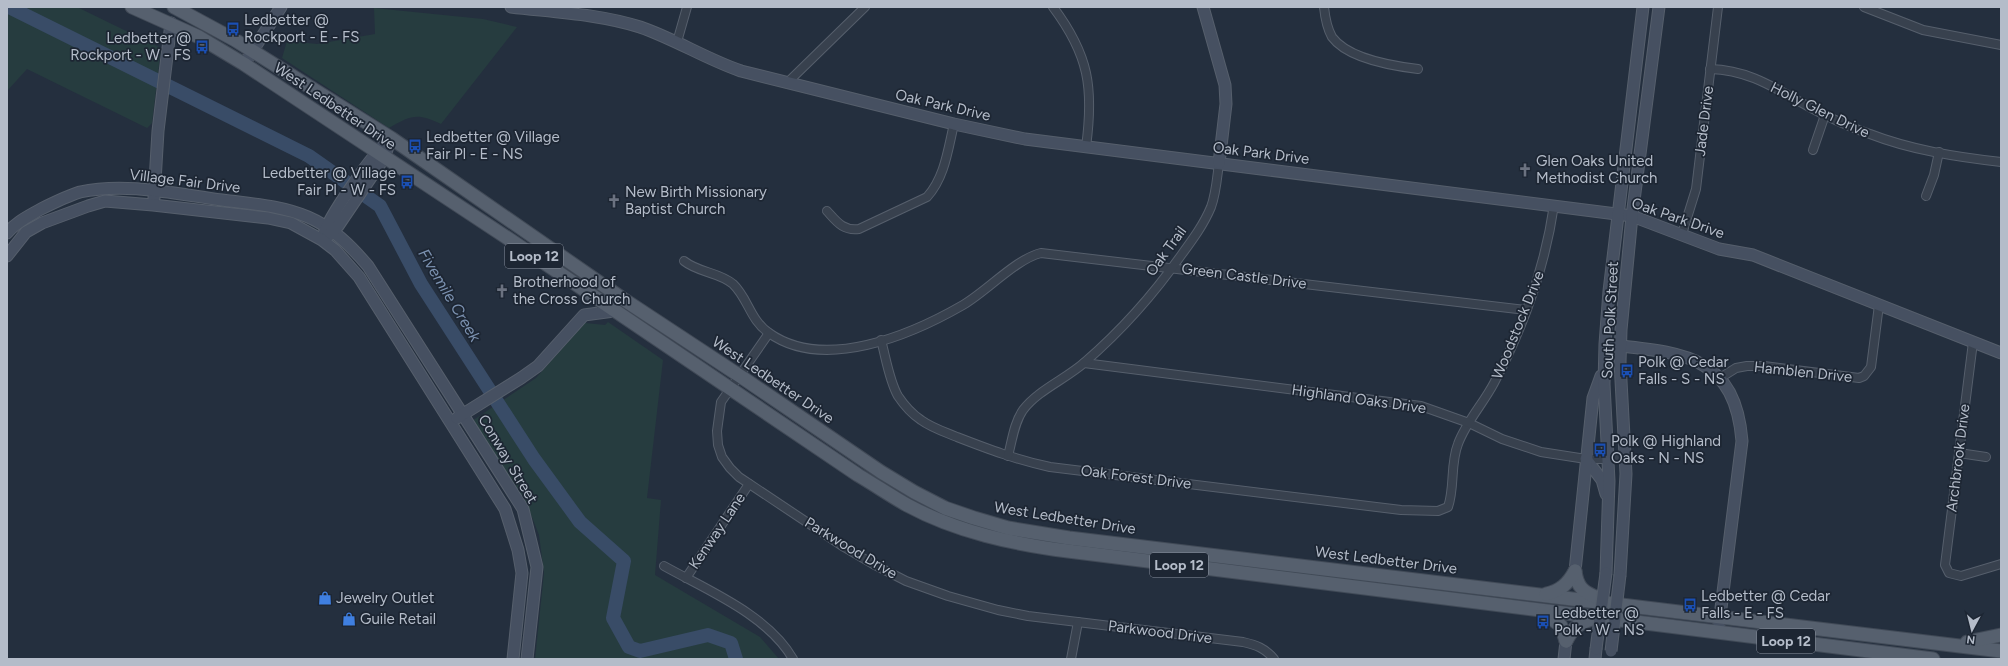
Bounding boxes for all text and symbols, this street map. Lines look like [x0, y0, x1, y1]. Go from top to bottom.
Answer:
place label: Ledbetter @ Rockport - E - FS [244, 11, 359, 46]
bus stop icon: Ledbetter @ Rockport - E - FS [225, 21, 241, 37]
place label: Ledbetter @ Rockport - W - FS [70, 29, 191, 64]
bus stop icon: Ledbetter @ Rockport - W - FS [194, 39, 210, 55]
street label: West Ledbetter Drive [271, 59, 399, 153]
street label: Holly Glen Drive [1768, 78, 1872, 142]
street label: Oak Park Drive [894, 85, 992, 125]
street label: Jade Drive [1691, 85, 1717, 157]
place label: Ledbetter @ Village Fair Pl - E - NS [426, 128, 560, 163]
bus stop icon: Ledbetter @ Village Fair Pl - E - NS [407, 138, 423, 154]
street label: Oak Park Drive [1212, 138, 1310, 168]
place label: Glen Oaks United Methodist Church [1536, 152, 1657, 187]
church icon: Glen Oaks United Methodist Church [1517, 162, 1533, 178]
place label: Ledbetter @ Village Fair Pl - W - FS [262, 164, 396, 199]
street label: Village Fair Drive [129, 165, 241, 197]
bus stop icon: Ledbetter @ Village Fair Pl - W - FS [399, 174, 415, 190]
place label: New Birth Missionary Baptist Church [625, 183, 767, 218]
church icon: New Birth Missionary Baptist Church [606, 193, 622, 209]
street label: Oak Park Drive [1629, 194, 1727, 242]
street label: Oak Trail [1142, 223, 1190, 279]
road number: Loop 12 [505, 244, 563, 268]
water label: Fivemile Creek [414, 245, 485, 346]
street label: Green Castle Drive [1180, 259, 1308, 293]
street label: South Polk Street [1598, 261, 1622, 379]
street label: Woodstock Drive [1488, 268, 1548, 382]
place label: Brotherhood of the Cross Church [513, 273, 630, 308]
church icon: Brotherhood of the Cross Church [494, 283, 510, 299]
street label: West Ledbetter Drive [709, 333, 837, 427]
place label: Polk @ Cedar Falls - S - NS [1638, 353, 1729, 388]
street label: Hamblen Drive [1753, 358, 1853, 386]
bus stop icon: Polk @ Cedar Falls - S - NS [1619, 363, 1635, 379]
street label: Highland Oaks Drive [1291, 381, 1427, 417]
street label: Archbrook Drive [1942, 403, 1974, 513]
street label: Conway Street [474, 411, 542, 507]
place label: Polk @ Highland Oaks - N - NS [1611, 432, 1721, 467]
bus stop icon: Polk @ Highland Oaks - N - NS [1592, 442, 1608, 458]
street label: Oak Forest Drive [1080, 461, 1192, 493]
street label: Kenway Lane [685, 489, 749, 573]
street label: West Ledbetter Drive [993, 498, 1137, 538]
street label: Parkwood Drive [801, 513, 901, 583]
street label: West Ledbetter Drive [1314, 542, 1458, 578]
road number: Loop 12 [1150, 553, 1208, 577]
place label: Ledbetter @ Cedar Falls - E - FS [1701, 587, 1830, 622]
place label: Jewelry Outlet [336, 589, 435, 607]
shop icon: Jewelry Outlet [317, 590, 333, 606]
bus stop icon: Ledbetter @ Cedar Falls - E - FS [1682, 597, 1698, 613]
place label: Ledbetter @ Polk - W - NS [1554, 604, 1644, 639]
place label: Guile Retail [360, 610, 436, 628]
north arrow [1952, 610, 1992, 650]
shop icon: Guile Retail [341, 611, 357, 627]
bus stop icon: Ledbetter @ Polk - W - NS [1535, 614, 1551, 630]
street label: Parkwood Drive [1107, 617, 1213, 647]
road number: Loop 12 [1757, 629, 1815, 653]
text: N [1966, 632, 1976, 646]

